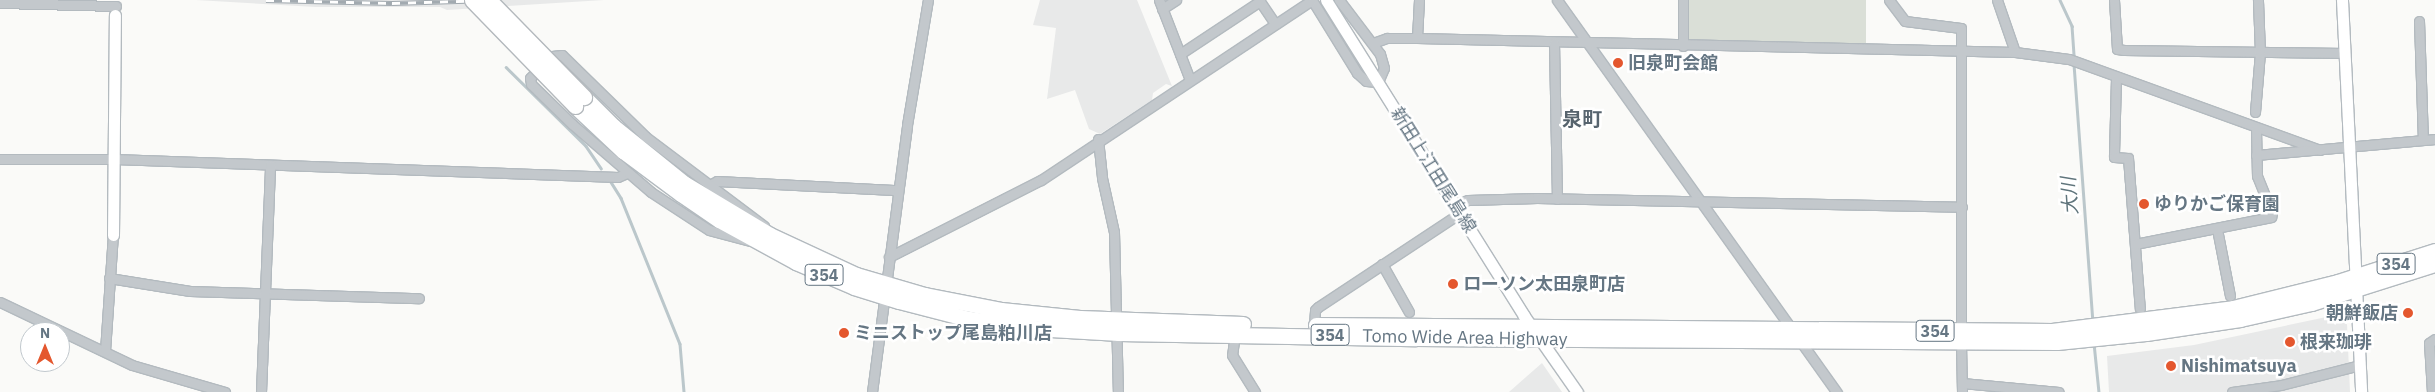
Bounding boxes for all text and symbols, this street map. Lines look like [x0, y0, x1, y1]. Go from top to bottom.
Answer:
place label: 旧泉町会館 [1628, 52, 1718, 74]
marker: 旧泉町会館 [1612, 57, 1624, 69]
street label: 新田上江田尾島線 [1386, 103, 1480, 237]
district label: 泉町 [1562, 106, 1602, 130]
water label: 大川 [2057, 176, 2083, 216]
place label: ゆりかご保育園 [2154, 193, 2280, 215]
marker: ゆりかご保育園 [2138, 198, 2150, 210]
road number: 354 [2376, 250, 2416, 278]
road number: 354 [804, 262, 844, 288]
place label: ローソン太田泉町店 [1463, 273, 1625, 295]
marker: ローソン太田泉町店 [1447, 278, 1459, 290]
place label: 朝鮮飯店 [2326, 302, 2398, 324]
marker: 朝鮮飯店 [2402, 307, 2414, 319]
road number: 354 [1915, 318, 1955, 344]
north arrow [20, 322, 70, 372]
place label: ミニストップ尾島粕川店 [854, 322, 1052, 344]
road number: 354 [1310, 322, 1350, 348]
text: N [40, 324, 50, 342]
street label: Tomo Wide Area Highway [1362, 325, 1568, 351]
marker: ミニストップ尾島粕川店 [838, 327, 850, 339]
place label: 根来珈琲 [2300, 331, 2372, 353]
marker: 根来珈琲 [2284, 336, 2296, 348]
place label: Nishimatsuya [2181, 355, 2297, 377]
marker: Nishimatsuya [2165, 360, 2177, 372]

